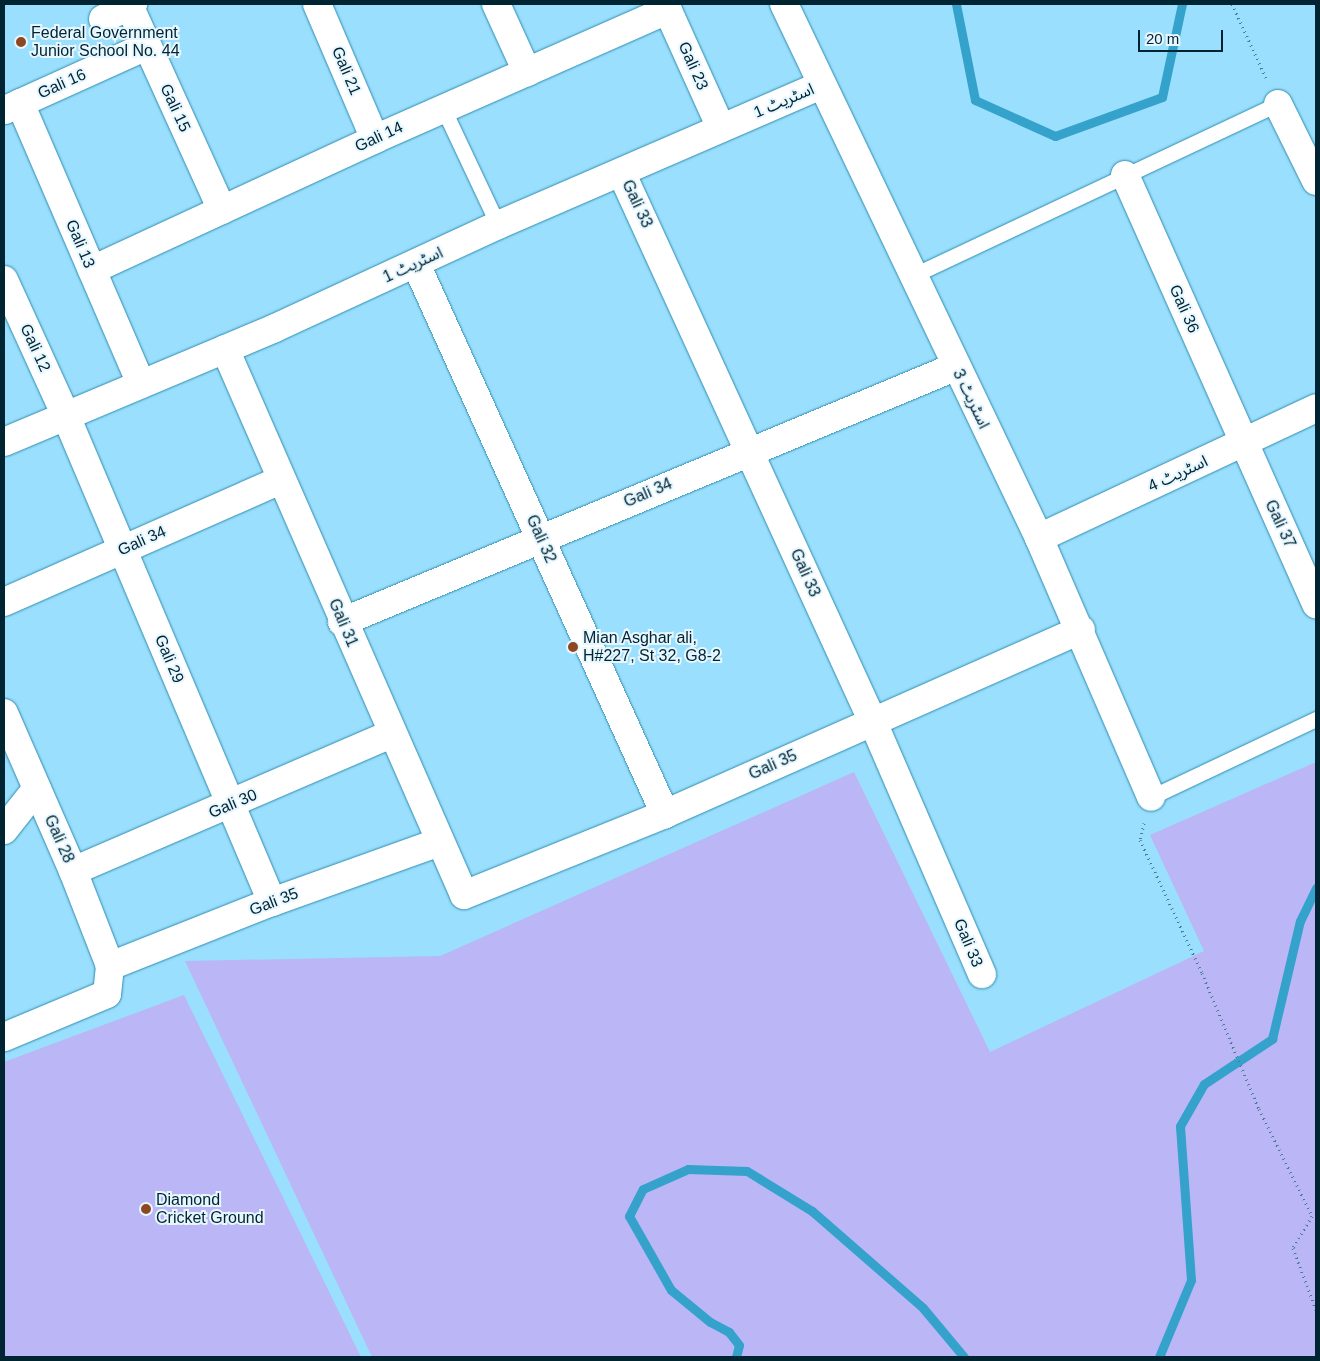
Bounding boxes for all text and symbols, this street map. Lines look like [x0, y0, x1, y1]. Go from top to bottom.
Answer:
scale bar [1140, 20, 1225, 52]
place label: Federal Government Junior School No. 44 [31, 23, 180, 61]
text: 20 m [1146, 30, 1179, 47]
marker: Federal Government Junior School No. 44 [15, 36, 27, 48]
street label: Gali 23 [674, 39, 712, 93]
street label: Gali 21 [327, 44, 365, 98]
street label: Gali 16 [35, 65, 89, 103]
street label: اسٹریٹ 1 [751, 80, 817, 122]
street label: Gali 15 [156, 81, 194, 135]
street label: Gali 14 [352, 118, 406, 156]
street label: Gali 33 [618, 177, 656, 231]
street label: Gali 13 [61, 217, 99, 271]
street label: اسٹریٹ 1 [380, 243, 446, 287]
street label: Gali 36 [1165, 282, 1203, 336]
street label: Gali 12 [16, 321, 54, 375]
street label: اسٹریٹ 3 [948, 366, 994, 432]
street label: اسٹریٹ 4 [1145, 452, 1211, 496]
street label: Gali 34 [621, 474, 675, 512]
street label: Gali 37 [1261, 497, 1299, 551]
street label: Gali 32 [522, 512, 560, 566]
street label: Gali 34 [115, 522, 169, 560]
street label: Gali 33 [786, 546, 824, 600]
street label: Gali 31 [324, 596, 362, 650]
place label: Mian Asghar ali, H#227, St 32, G8-2 [583, 628, 721, 666]
street label: Gali 29 [150, 632, 188, 686]
marker: Mian Asghar ali, H#227, St 32, G8-2 [567, 641, 579, 653]
street label: Gali 35 [746, 746, 800, 784]
street label: Gali 30 [206, 785, 260, 823]
street label: Gali 28 [40, 812, 78, 866]
street label: Gali 35 [247, 884, 301, 920]
street label: Gali 33 [949, 916, 987, 970]
place label: Diamond Cricket Ground [156, 1190, 264, 1228]
marker: Diamond Cricket Ground [140, 1203, 152, 1215]

